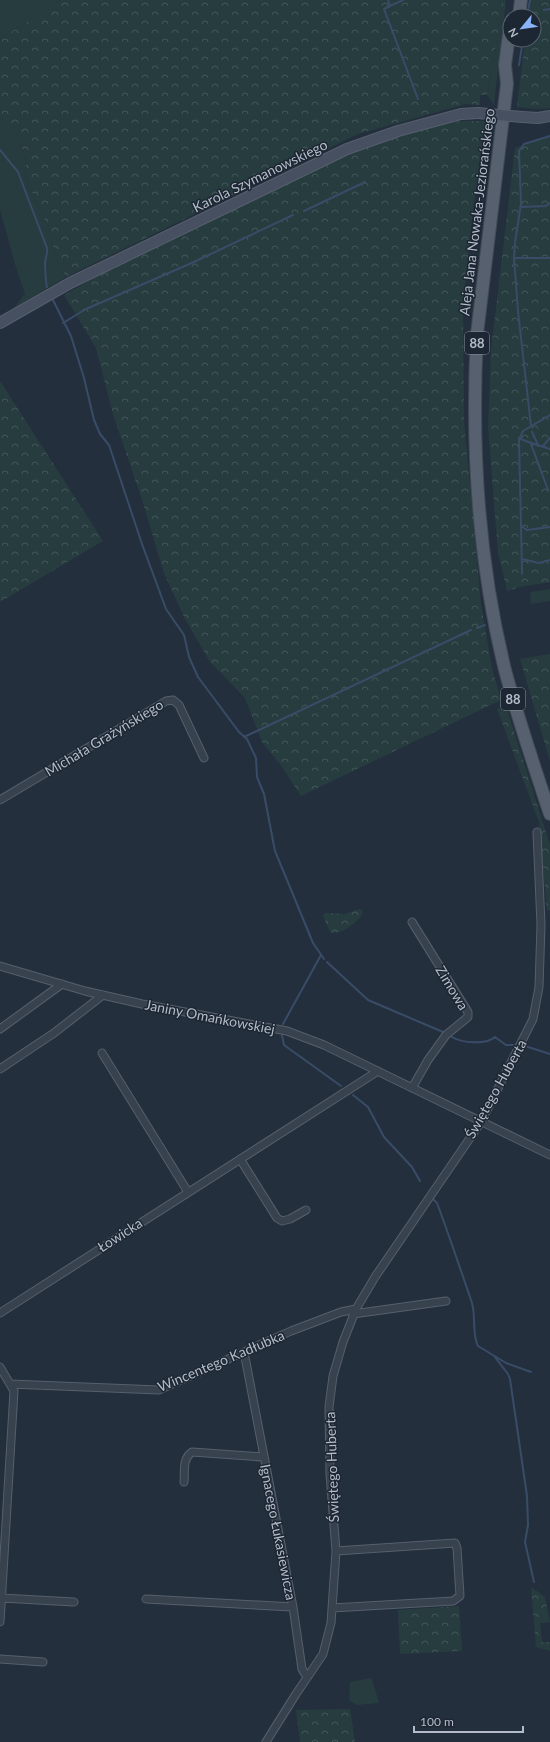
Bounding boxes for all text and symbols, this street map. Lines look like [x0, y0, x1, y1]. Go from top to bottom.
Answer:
north arrow [502, 8, 542, 48]
text: N [505, 26, 521, 40]
street label: Aleja Jana Nowaka-Jeziorańskiego [455, 107, 498, 317]
street label: Karola Szymanowskiego [190, 135, 330, 216]
road number: 88 [465, 332, 489, 354]
road number: 88 [501, 688, 525, 710]
street label: Michała Grażyńskiego [41, 695, 166, 780]
street label: Zimowa [433, 962, 472, 1013]
street label: Janiny Omańkowskiej [144, 996, 277, 1037]
street label: Świętego Huberta [461, 1036, 530, 1141]
street label: Łowicka [94, 1214, 145, 1255]
street label: Wincentego Kadłubka [155, 1326, 287, 1395]
street label: Świętego Huberta [321, 1411, 342, 1523]
street label: Ignacego Łukasiewicza [257, 1462, 300, 1601]
scale bar [414, 1708, 523, 1734]
text: 100 m [420, 1714, 454, 1729]

